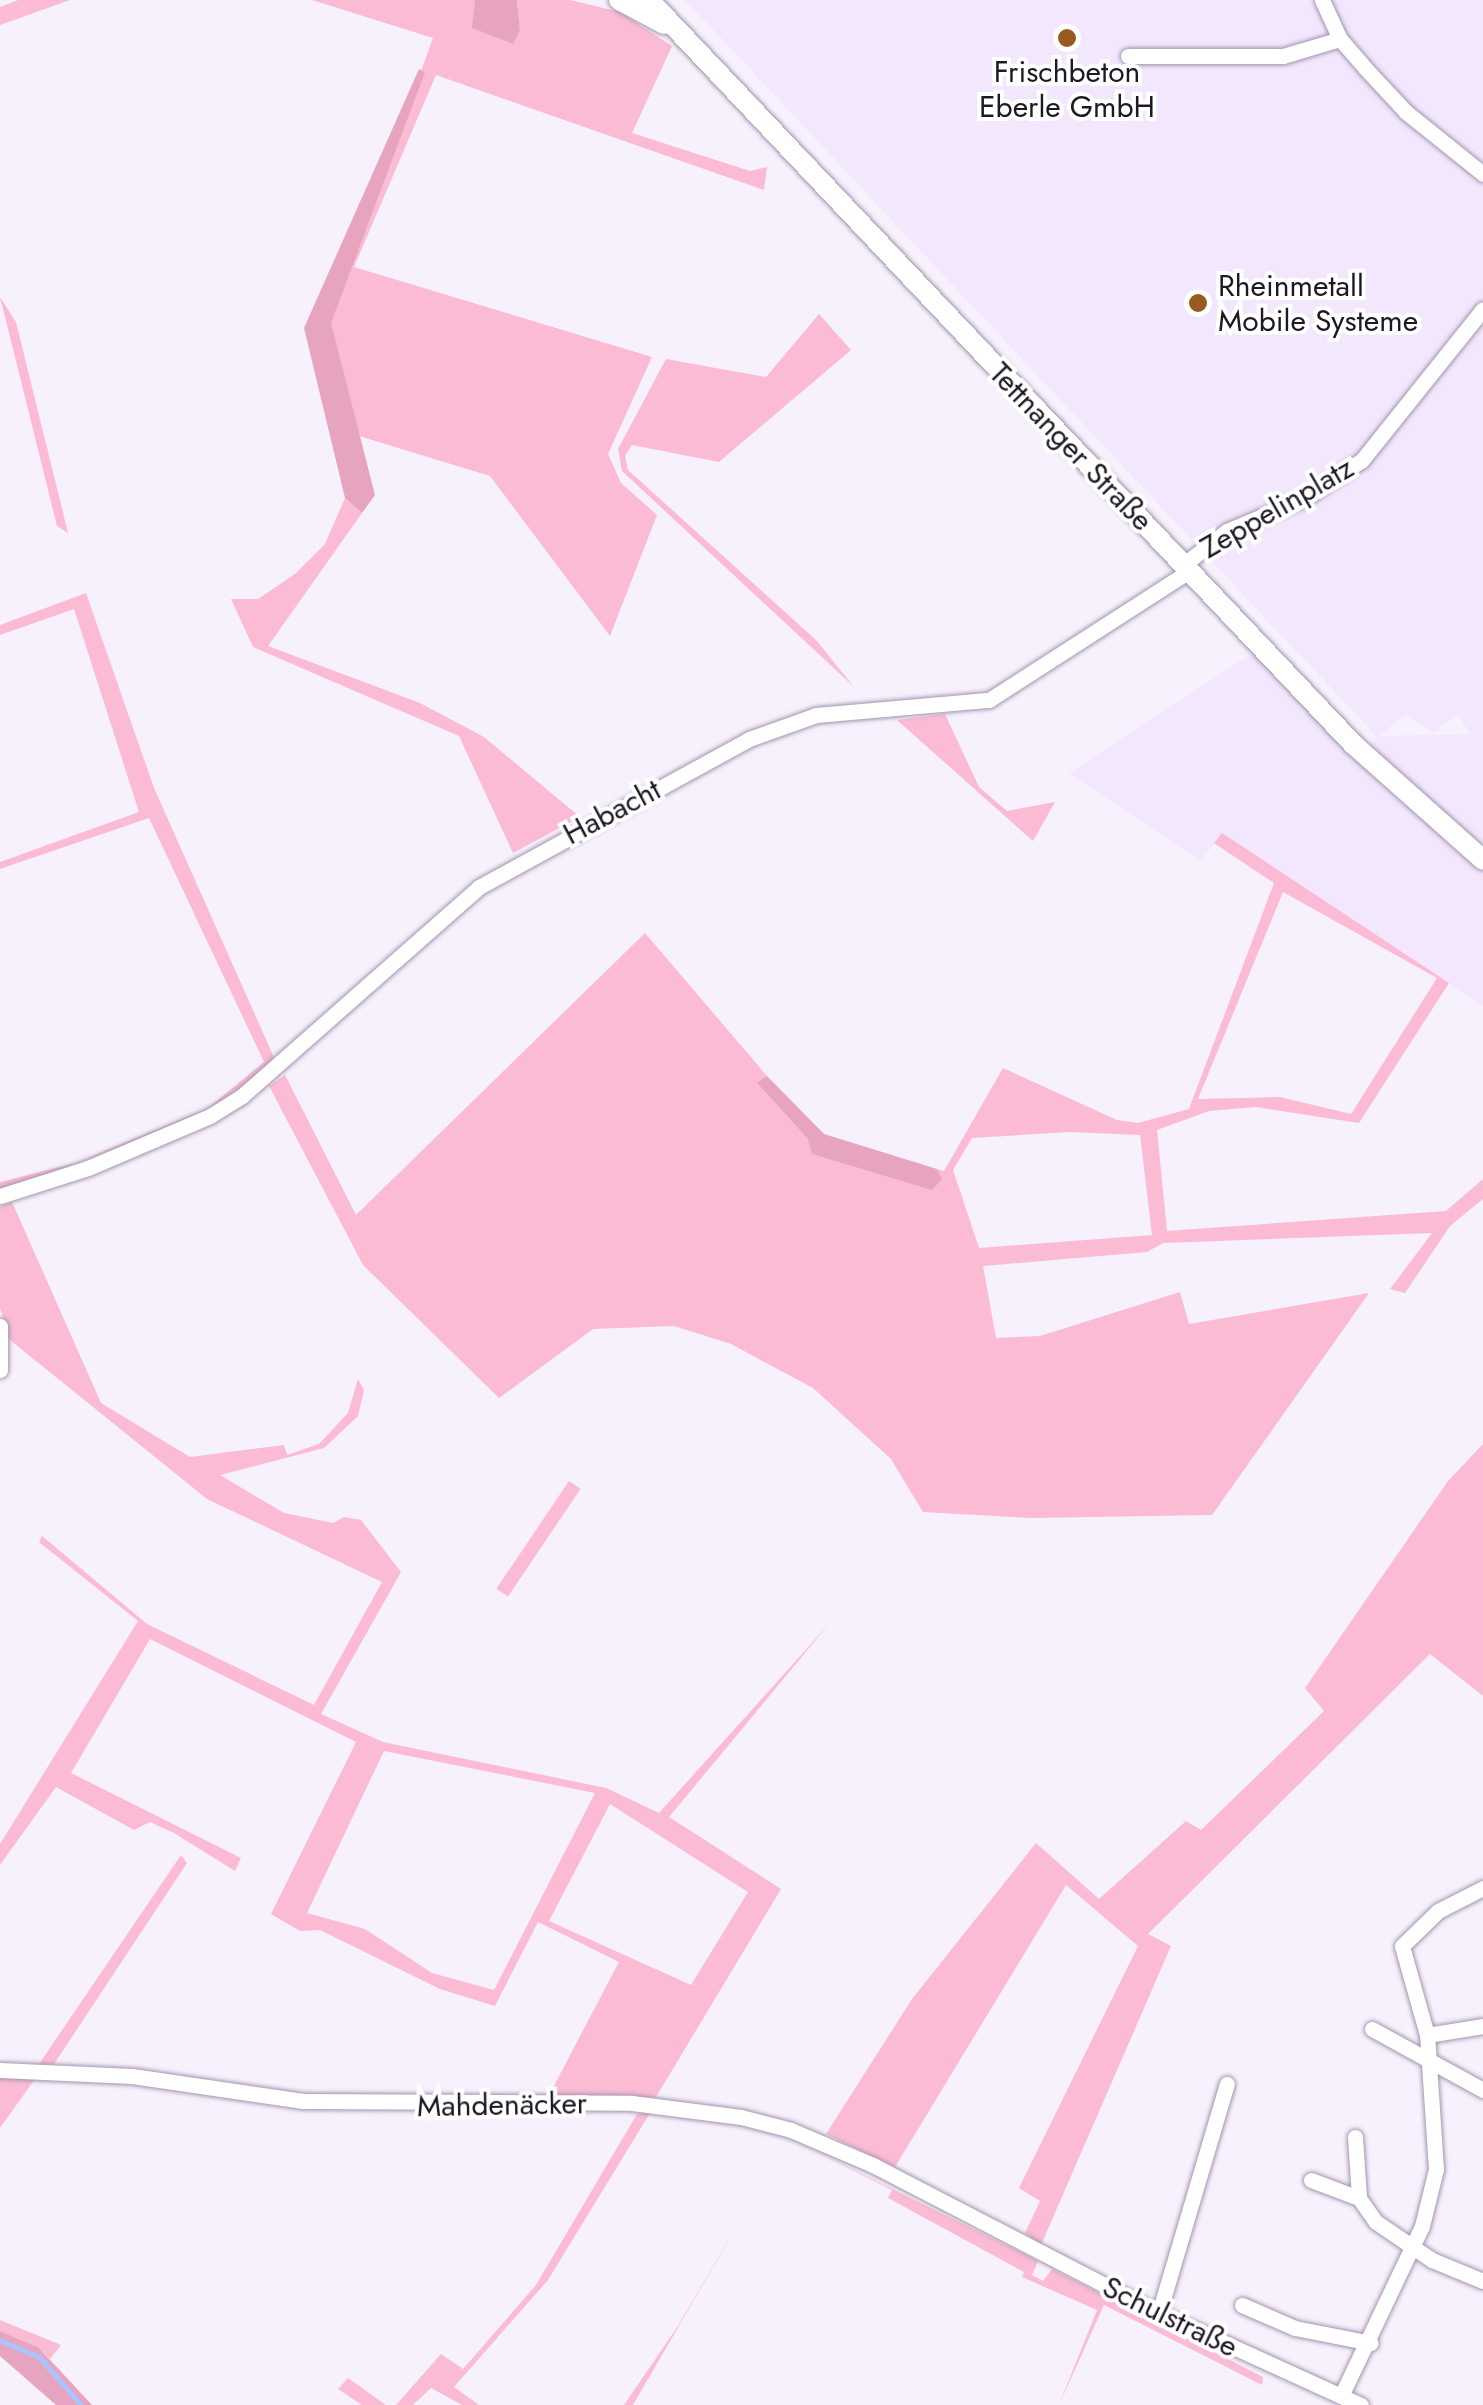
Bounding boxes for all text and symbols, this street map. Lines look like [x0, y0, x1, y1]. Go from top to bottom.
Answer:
marker: Frischbeton Eberle GmbH [1056, 27, 1078, 49]
place label: Frischbeton Eberle GmbH [979, 54, 1155, 124]
place label: Rheinmetall Mobile Systeme [1218, 268, 1418, 338]
marker: Rheinmetall Mobile Systeme [1187, 292, 1209, 314]
street label: Tettnanger Straße [982, 356, 1160, 538]
street label: Zeppelinplatz [1194, 450, 1360, 566]
street label: Habacht [557, 772, 667, 852]
street label: Mahdenäcker [417, 2086, 587, 2124]
street label: Schulstraße [1097, 2269, 1243, 2365]

